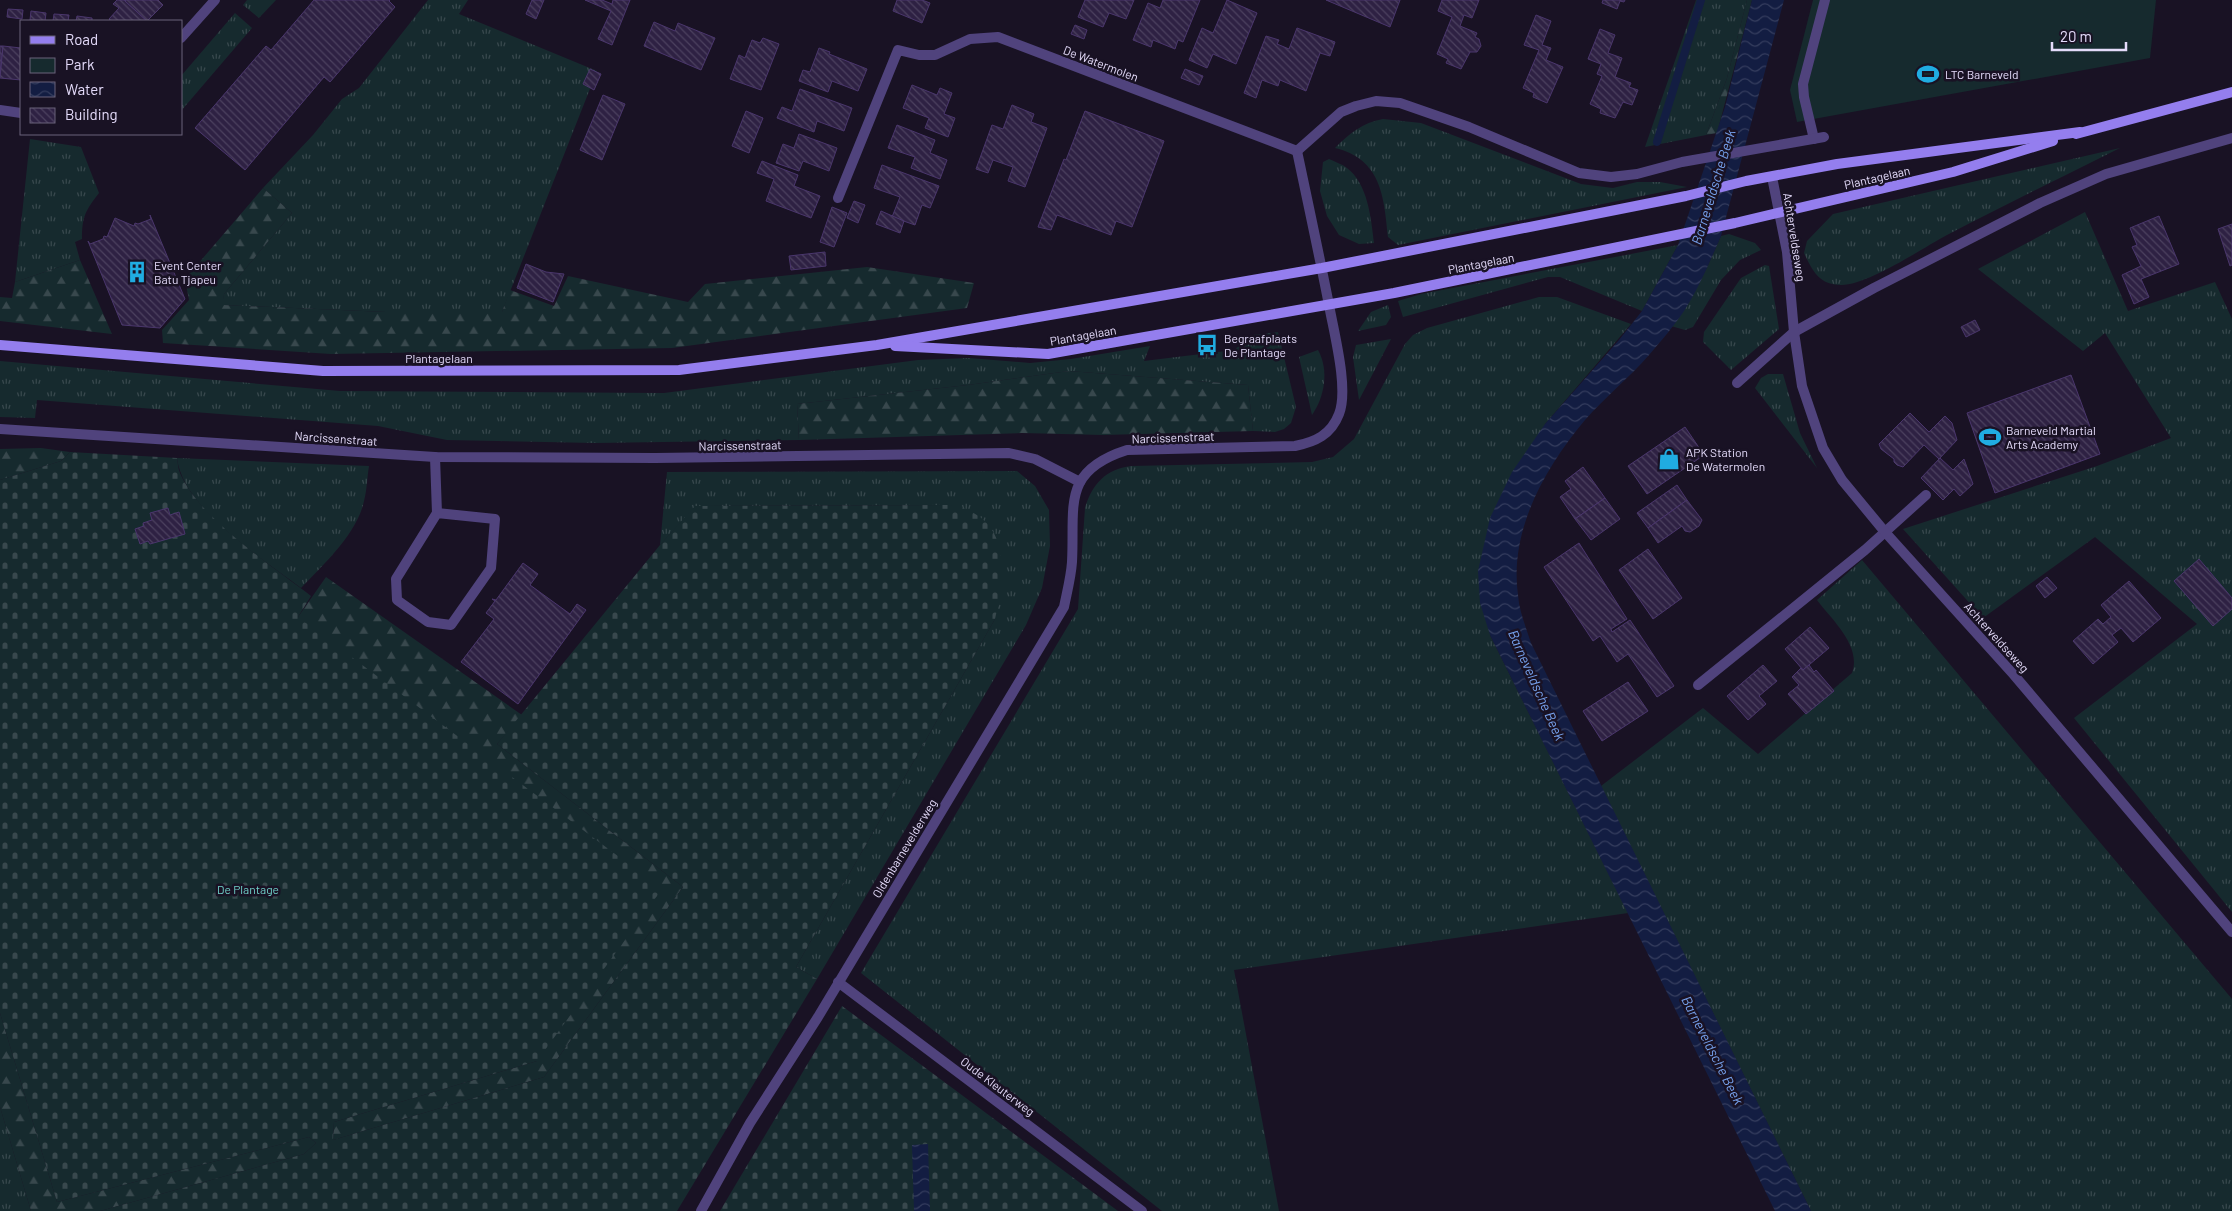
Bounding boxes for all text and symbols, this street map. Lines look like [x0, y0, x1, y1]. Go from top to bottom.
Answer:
legend [20, 20, 182, 135]
scale bar [2052, 20, 2126, 52]
text: 20 m [2060, 27, 2092, 45]
text: Road [65, 30, 98, 48]
street label: De Watermolen [1062, 42, 1140, 84]
text: Park [65, 55, 95, 73]
sports icon: LTC Barneveld [1915, 61, 1941, 87]
place label: LTC Barneveld [1945, 67, 2018, 81]
text: Water [65, 80, 104, 98]
text: Building [65, 105, 118, 123]
water label: Barneveldsche Beek [1687, 127, 1739, 247]
street label: Plantagelaan [1843, 163, 1911, 191]
street label: Achterveldseweg [1781, 192, 1809, 282]
street label: Plantagelaan [1447, 250, 1515, 276]
place label: Event Center Batu Tjapeu [154, 258, 222, 286]
building icon: Event Center Batu Tjapeu [124, 259, 150, 285]
street label: Plantagelaan [1049, 322, 1117, 348]
place label: Begraafplaats De Plantage [1224, 331, 1297, 359]
bus stop icon: Begraafplaats De Plantage [1194, 332, 1220, 358]
street label: Plantagelaan [405, 351, 473, 365]
place label: Barneveld Martial Arts Academy [2006, 423, 2096, 451]
sports icon: Barneveld Martial Arts Academy [1977, 424, 2003, 450]
street label: Narcissenstraat [294, 428, 378, 448]
street label: Narcissenstraat [1131, 429, 1215, 445]
street label: Narcissenstraat [698, 437, 782, 453]
place label: APK Station De Watermolen [1686, 445, 1765, 473]
shop icon: APK Station De Watermolen [1656, 446, 1682, 472]
street label: Achterveldseweg [1962, 599, 2032, 675]
water label: Barneveldsche Beek [1505, 627, 1569, 743]
street label: Oldenbarnevelderweg [869, 796, 939, 900]
park label: De Plantage [217, 882, 279, 896]
water label: Barneveldsche Beek [1678, 993, 1748, 1107]
street label: Oude Kleuterweg [958, 1054, 1038, 1118]

